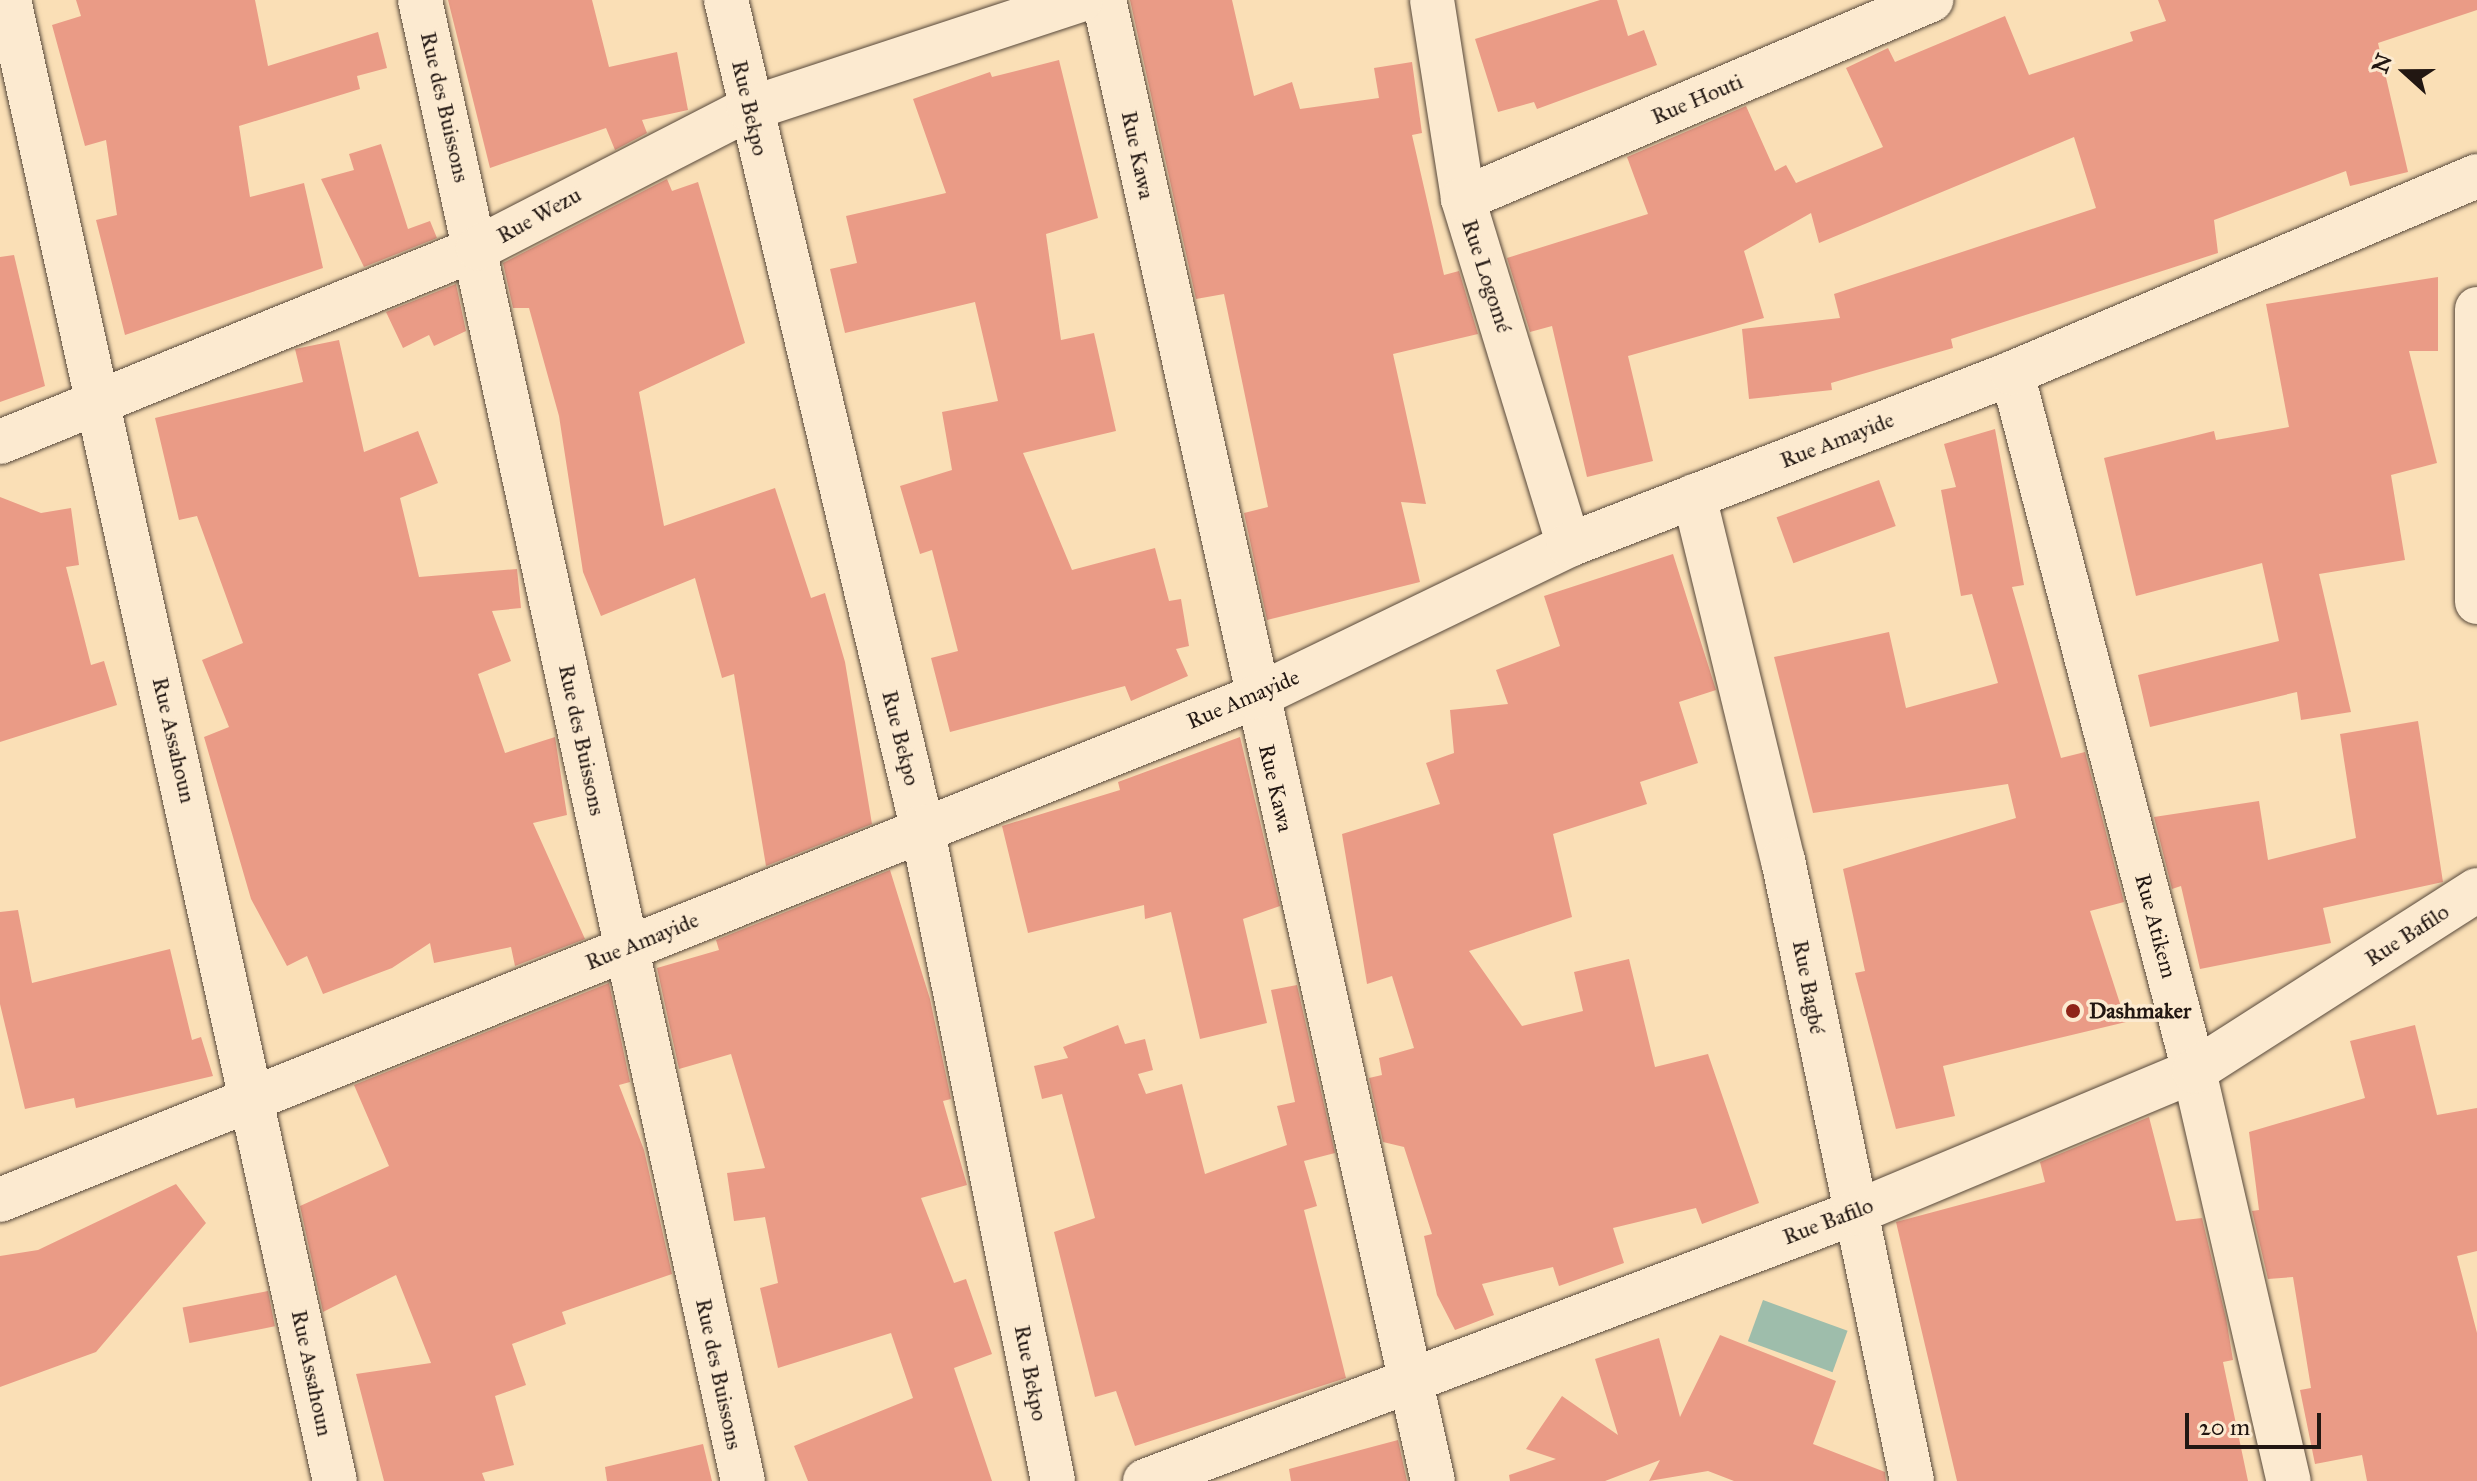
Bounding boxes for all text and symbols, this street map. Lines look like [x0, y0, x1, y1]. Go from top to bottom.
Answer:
street label: Rue des Buissons [415, 29, 475, 185]
north arrow [2365, 32, 2445, 112]
text: N [2366, 50, 2398, 77]
street label: Rue Bekpo [726, 58, 774, 158]
street label: Rue Houti [1647, 68, 1747, 130]
street label: Rue Kawa [1116, 109, 1160, 201]
street label: Rue Wezu [492, 181, 586, 249]
street label: Rue Logomé [1456, 216, 1518, 336]
street label: Rue Amayide [1776, 406, 1898, 474]
street label: Rue des Buissons [553, 662, 611, 818]
street label: Rue Amayide [1183, 663, 1303, 735]
street label: Rue Assahoun [147, 675, 201, 805]
street label: Rue Bekpo [876, 688, 926, 788]
street label: Rue Kawa [1253, 742, 1299, 834]
street label: Rue Atikem [2129, 871, 2183, 981]
street label: Rue Bafilo [2360, 898, 2454, 972]
street label: Rue Amayide [582, 906, 702, 976]
street label: Rue Bagbé [1787, 938, 1831, 1036]
place label: Dashmaker [2089, 998, 2191, 1024]
marker: Dashmaker [2064, 1002, 2082, 1020]
street label: Rue Bafilo [1779, 1192, 1877, 1250]
street label: Rue des Buissons [690, 1296, 748, 1452]
street label: Rue Assahoun [286, 1308, 338, 1438]
street label: Rue Bekpo [1009, 1323, 1053, 1423]
scale bar [2189, 1397, 2325, 1447]
text: 20 m [2199, 1412, 2250, 1442]

